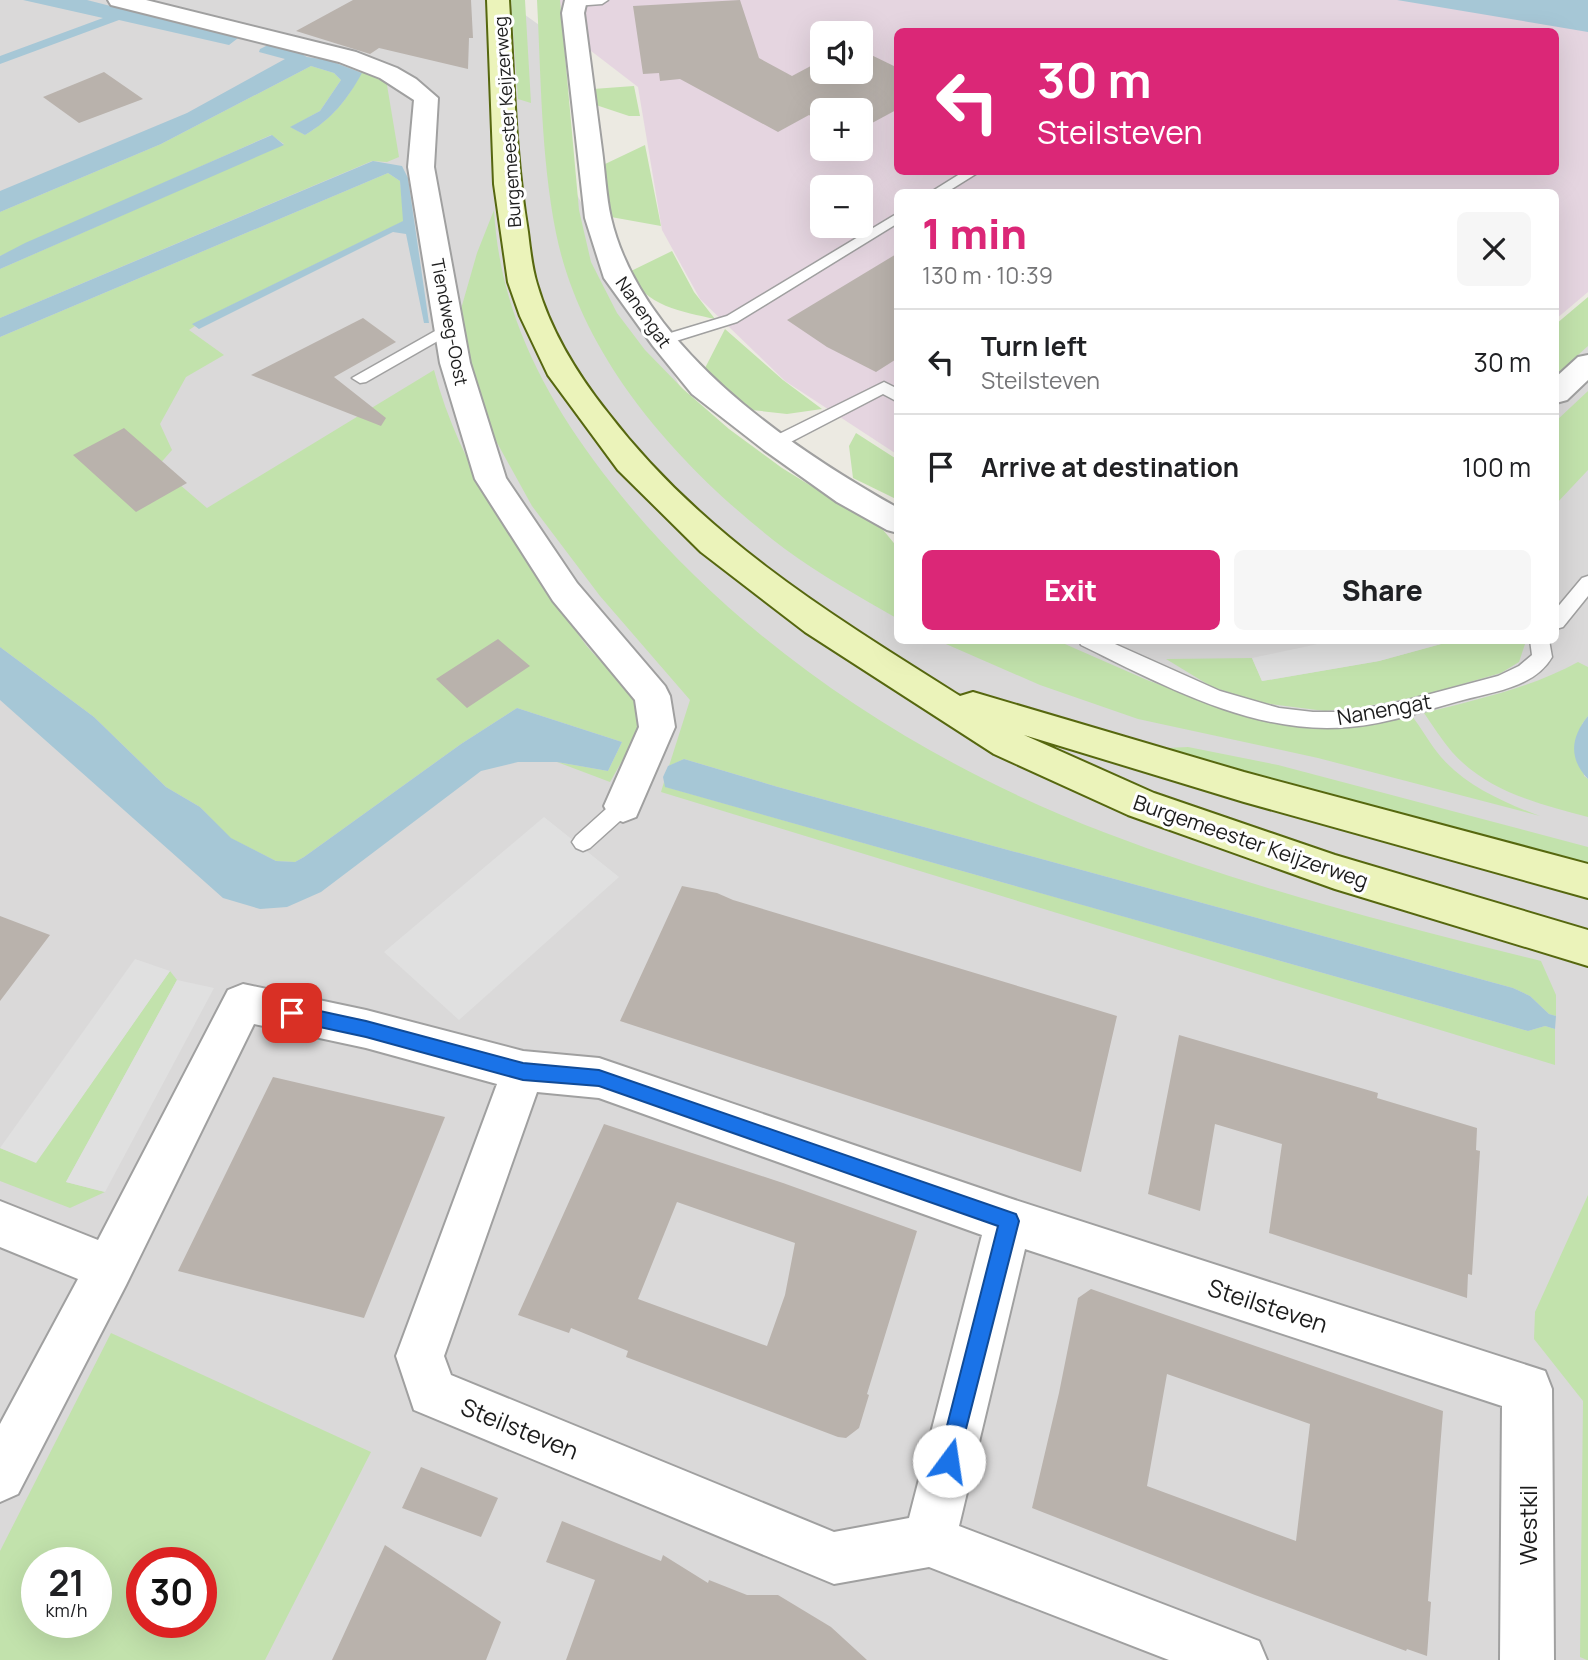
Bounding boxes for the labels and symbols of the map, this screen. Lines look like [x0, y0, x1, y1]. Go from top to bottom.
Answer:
street label: Burgemeester Keijzerweg [488, 16, 526, 228]
street label: Tiendweg-Oost [426, 256, 474, 388]
street label: Nanengat [611, 272, 677, 352]
street label: Nanengat [1335, 687, 1433, 731]
street label: Burgemeester Keijzerweg [1130, 788, 1372, 894]
pin [262, 983, 322, 1043]
street label: Steilsteven [1204, 1270, 1332, 1340]
street label: Steilsteven [456, 1389, 584, 1467]
position arrow [912, 1424, 986, 1498]
street label: Westkil [1511, 1485, 1544, 1565]
speed limit sign: 30 [126, 1547, 217, 1638]

